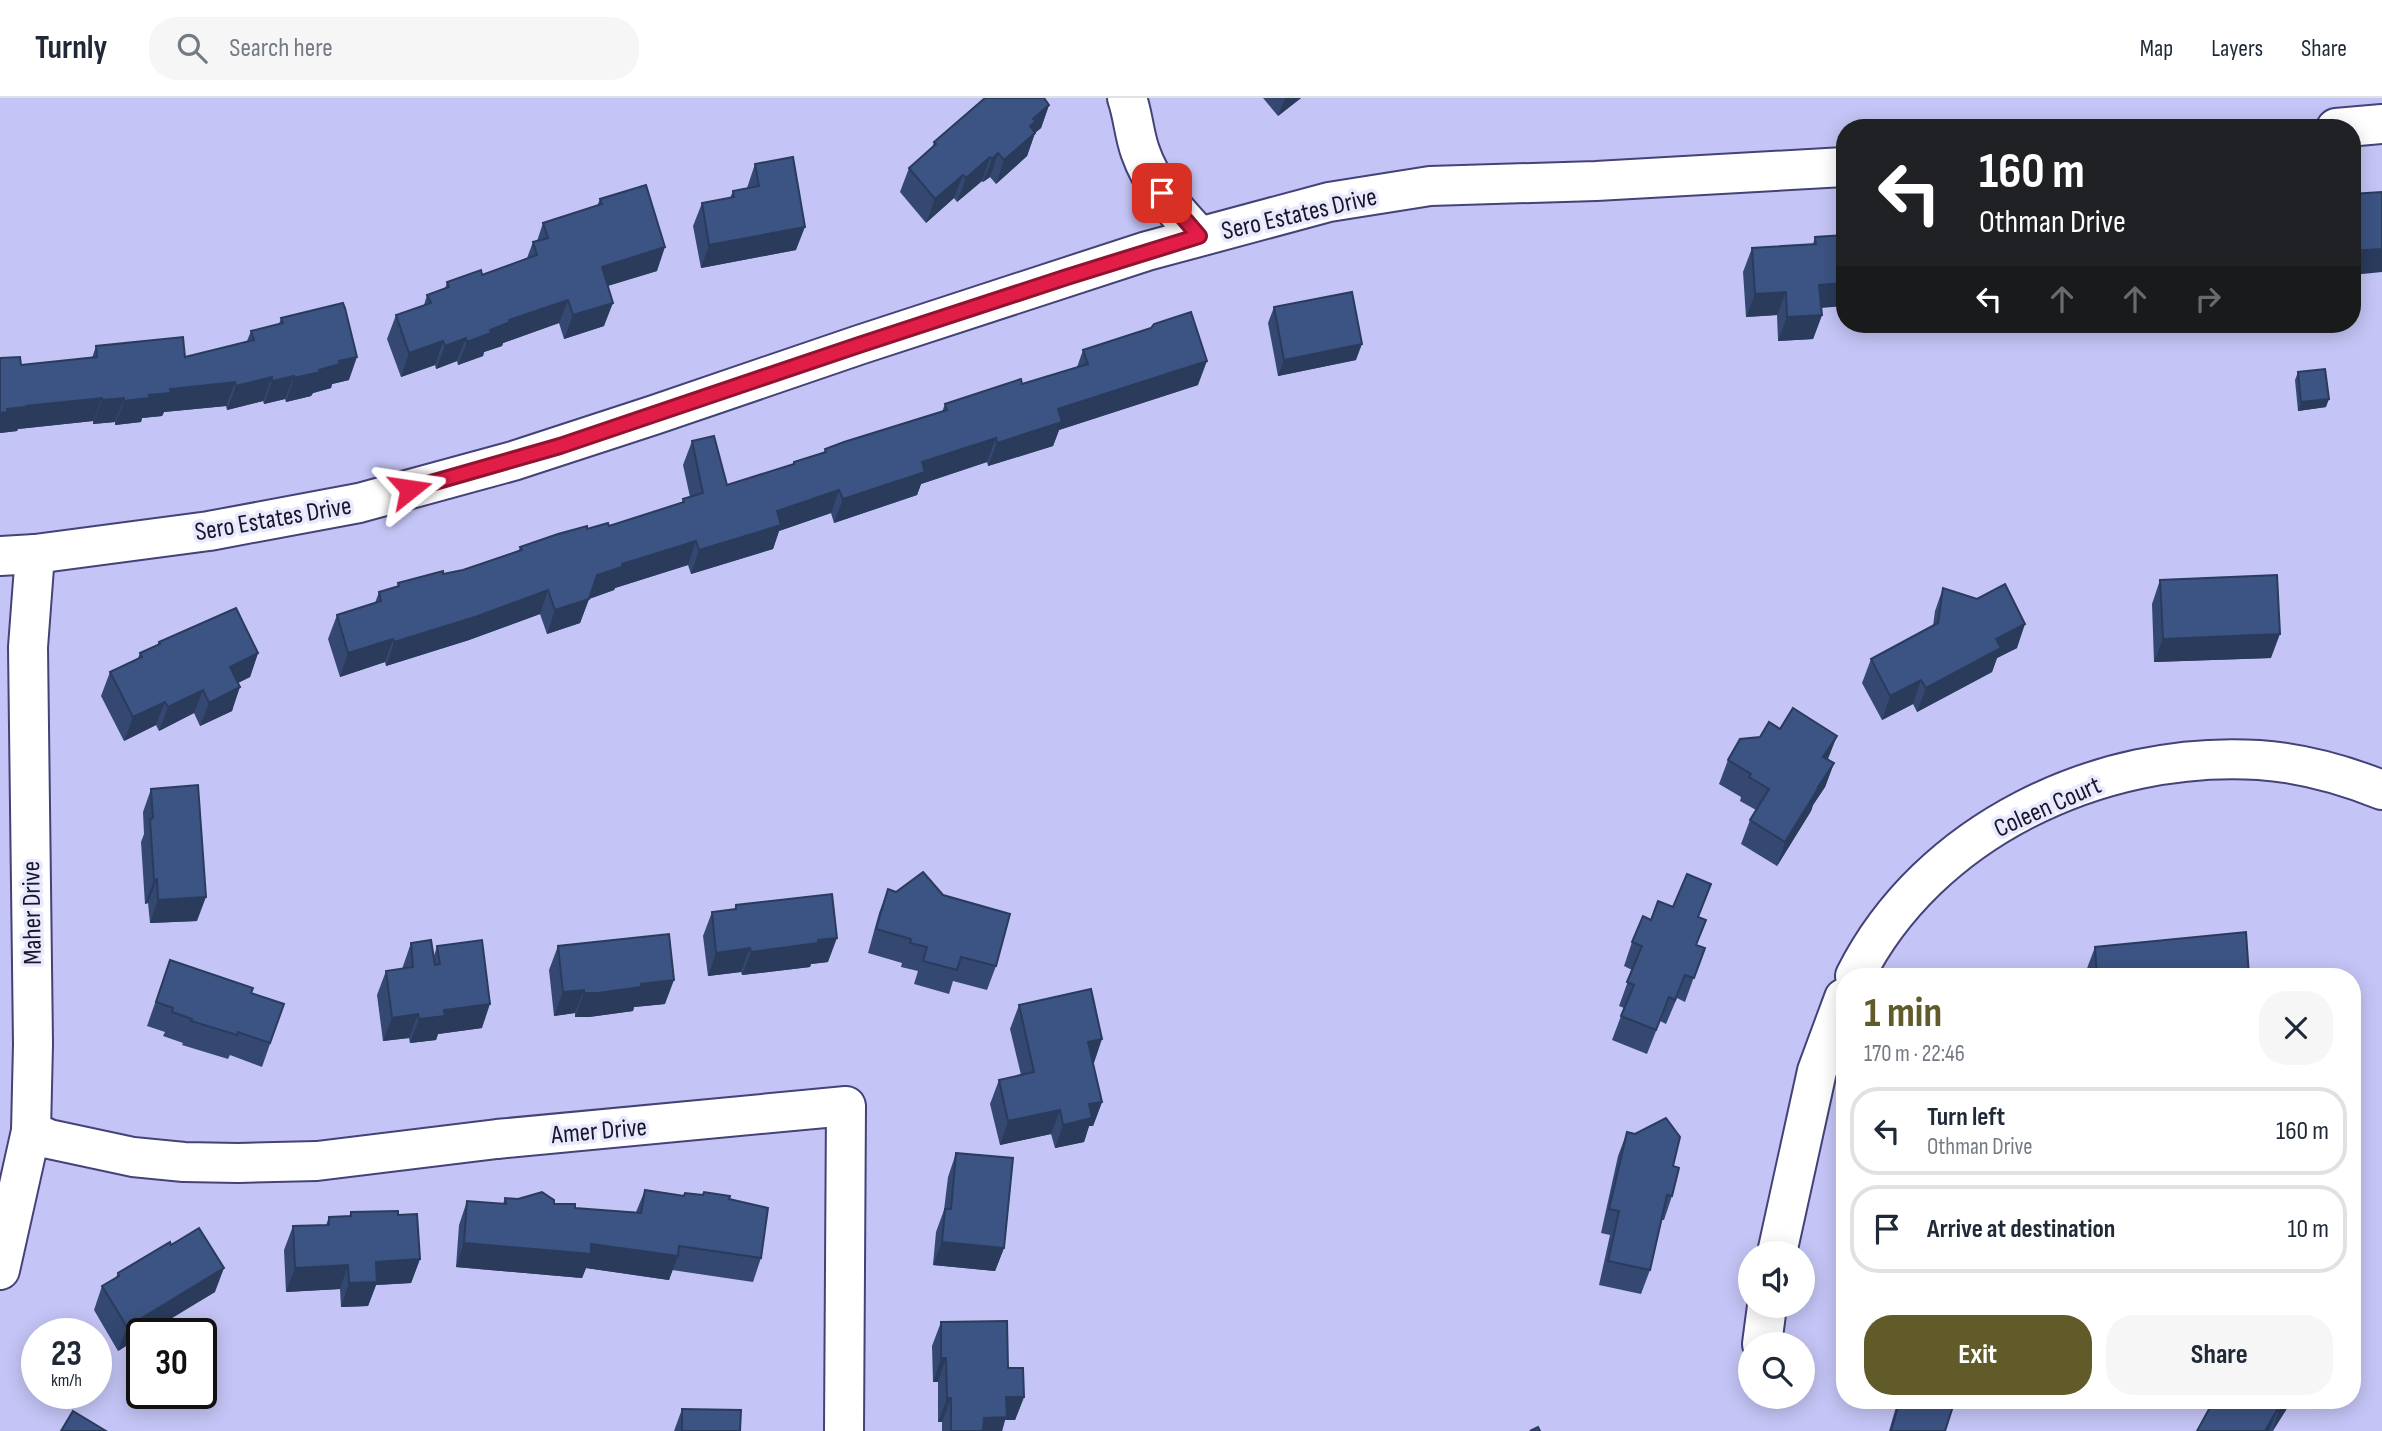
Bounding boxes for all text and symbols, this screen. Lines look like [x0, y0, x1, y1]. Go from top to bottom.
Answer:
search box [149, 17, 639, 80]
text: Turnly [35, 28, 107, 68]
icon: search [173, 29, 211, 67]
text: Search here [229, 33, 333, 64]
text: Map [2140, 34, 2173, 63]
text: Layers [2211, 34, 2263, 63]
text: Share [2301, 34, 2347, 63]
text: 160 m [1979, 143, 2085, 202]
icon: left [1864, 147, 1955, 238]
pin [1132, 163, 1192, 223]
icon: arrive [1143, 174, 1181, 212]
street label: Sero Estates Drive [1219, 182, 1380, 247]
text: Othman Drive [1979, 203, 2126, 242]
icon: left [1970, 280, 2008, 318]
icon: ahead [2043, 280, 2081, 318]
icon: ahead [2116, 280, 2154, 318]
icon: right [2189, 280, 2227, 318]
position arrow [373, 452, 447, 526]
street label: Sero Estates Drive [193, 490, 354, 548]
street label: Coleen Court [1989, 770, 2106, 845]
street label: Maher Drive [16, 861, 49, 965]
text: 1 min [1864, 988, 1942, 1039]
button: close [2259, 991, 2333, 1065]
text: 170 m · 22:46 [1864, 1040, 1965, 1068]
text: Turn left [1927, 1102, 2005, 1133]
street label: Amer Drive [549, 1112, 648, 1151]
icon: left [1868, 1112, 1906, 1150]
text: 160 m [2276, 1116, 2329, 1147]
text: Othman Drive [1927, 1133, 2032, 1161]
icon: arrive [1868, 1210, 1906, 1248]
text: Arrive at destination [1927, 1214, 2115, 1245]
text: 10 m [2287, 1214, 2329, 1245]
map controls [1738, 1241, 1815, 1409]
button: sound [1738, 1241, 1815, 1318]
button: Exit [1864, 1315, 2092, 1395]
button: Share [2106, 1315, 2333, 1395]
speed limit sign: 30 [126, 1318, 217, 1409]
button: search [1738, 1332, 1815, 1409]
text: 23 [51, 1333, 82, 1376]
text: km/h [51, 1370, 82, 1391]

